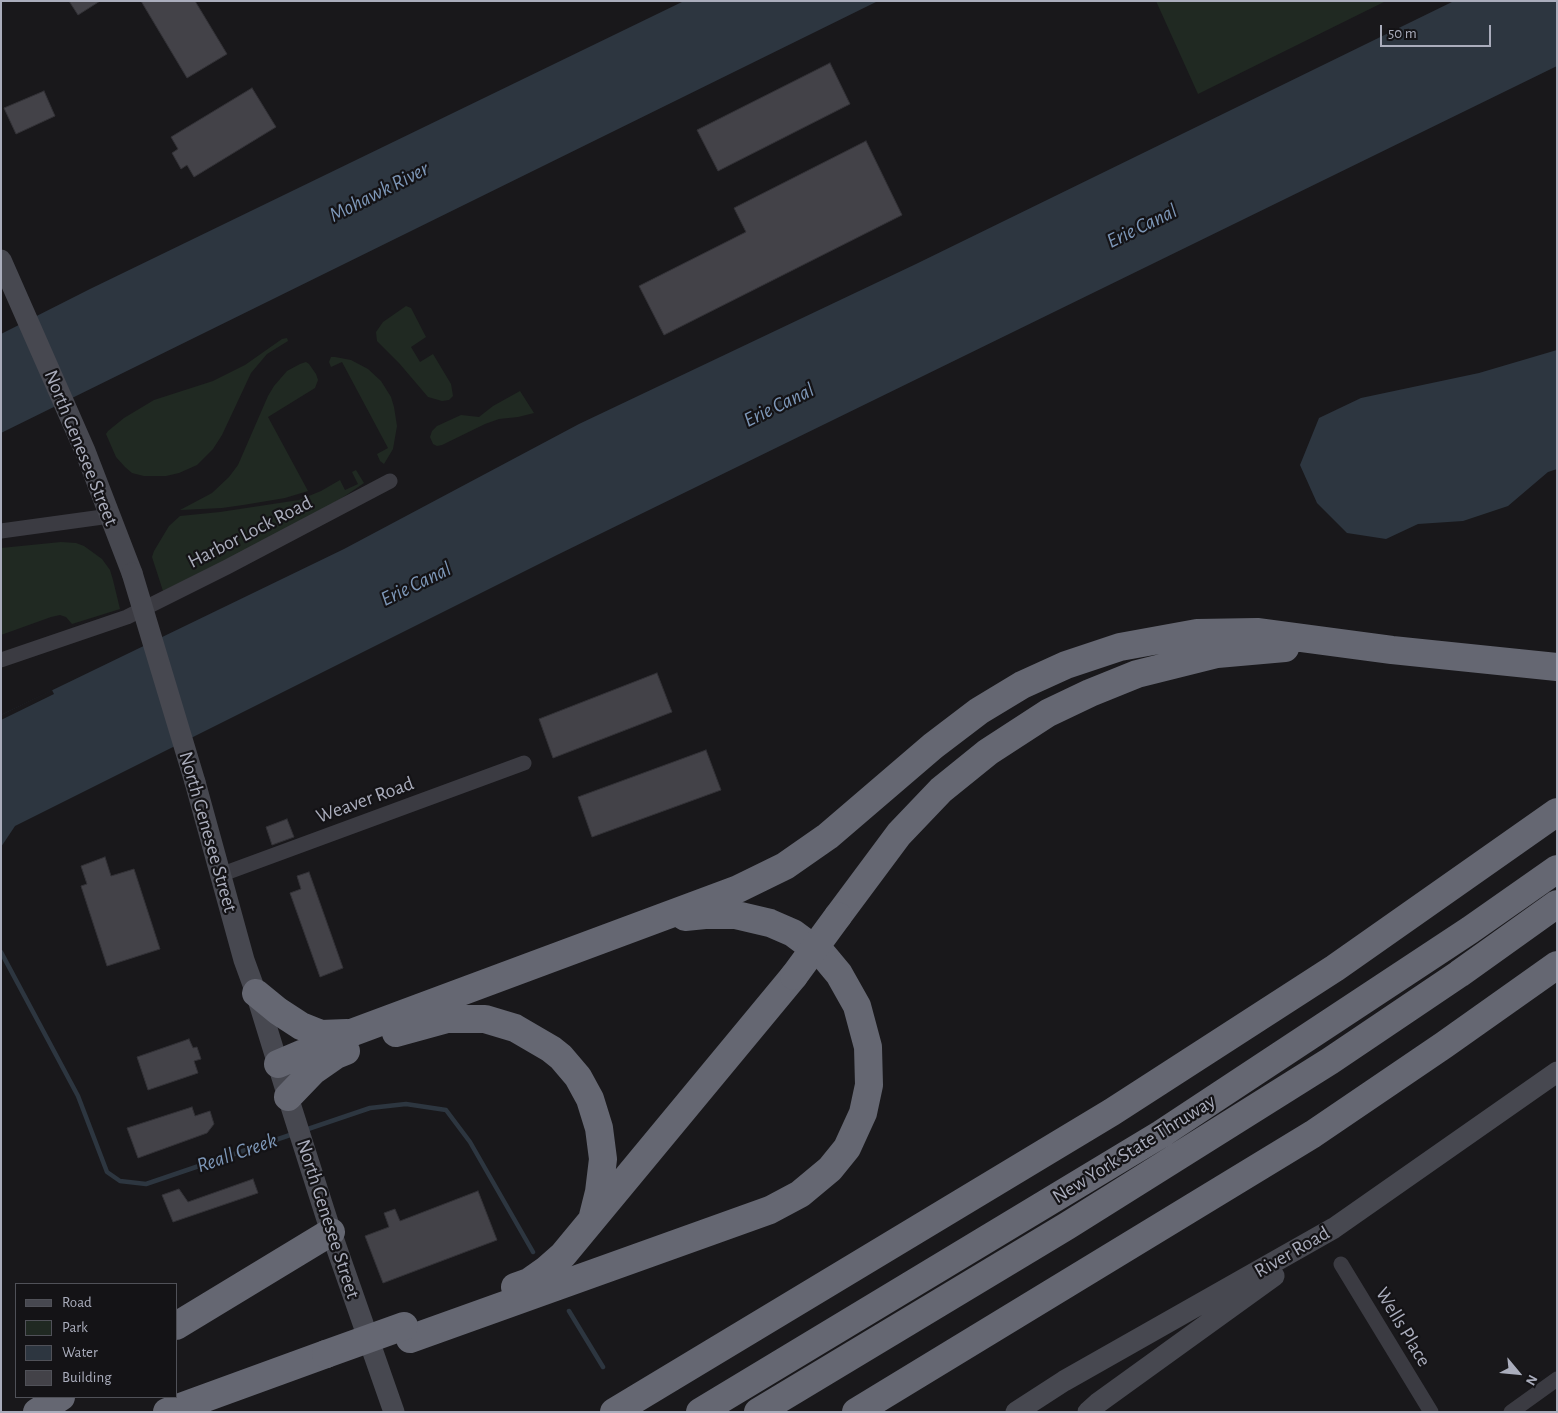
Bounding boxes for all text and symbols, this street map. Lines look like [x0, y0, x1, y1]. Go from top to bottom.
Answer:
scale bar [1383, 15, 1494, 47]
text: 50 m [1388, 26, 1417, 41]
water label: Mohawk River [325, 156, 433, 228]
water label: Erie Canal [1103, 198, 1181, 254]
street label: North Genesee Street [39, 367, 123, 529]
water label: Erie Canal [740, 377, 818, 433]
street label: Harbor Lock Road [184, 490, 316, 574]
water label: Erie Canal [377, 556, 455, 612]
street label: North Genesee Street [174, 749, 242, 915]
street label: Weaver Road [313, 771, 417, 829]
street label: New York State Thruway [1048, 1089, 1220, 1209]
water label: Reall Creek [193, 1128, 281, 1178]
street label: North Genesee Street [291, 1136, 365, 1302]
street label: River Road [1250, 1221, 1334, 1283]
legend [15, 1283, 178, 1398]
street label: Wells Place [1370, 1283, 1436, 1371]
text: Road [62, 1295, 92, 1310]
text: Park [62, 1320, 88, 1335]
text: Water [62, 1345, 98, 1360]
north arrow [1493, 1348, 1543, 1398]
text: Building [62, 1370, 112, 1385]
text: N [1523, 1372, 1540, 1388]

